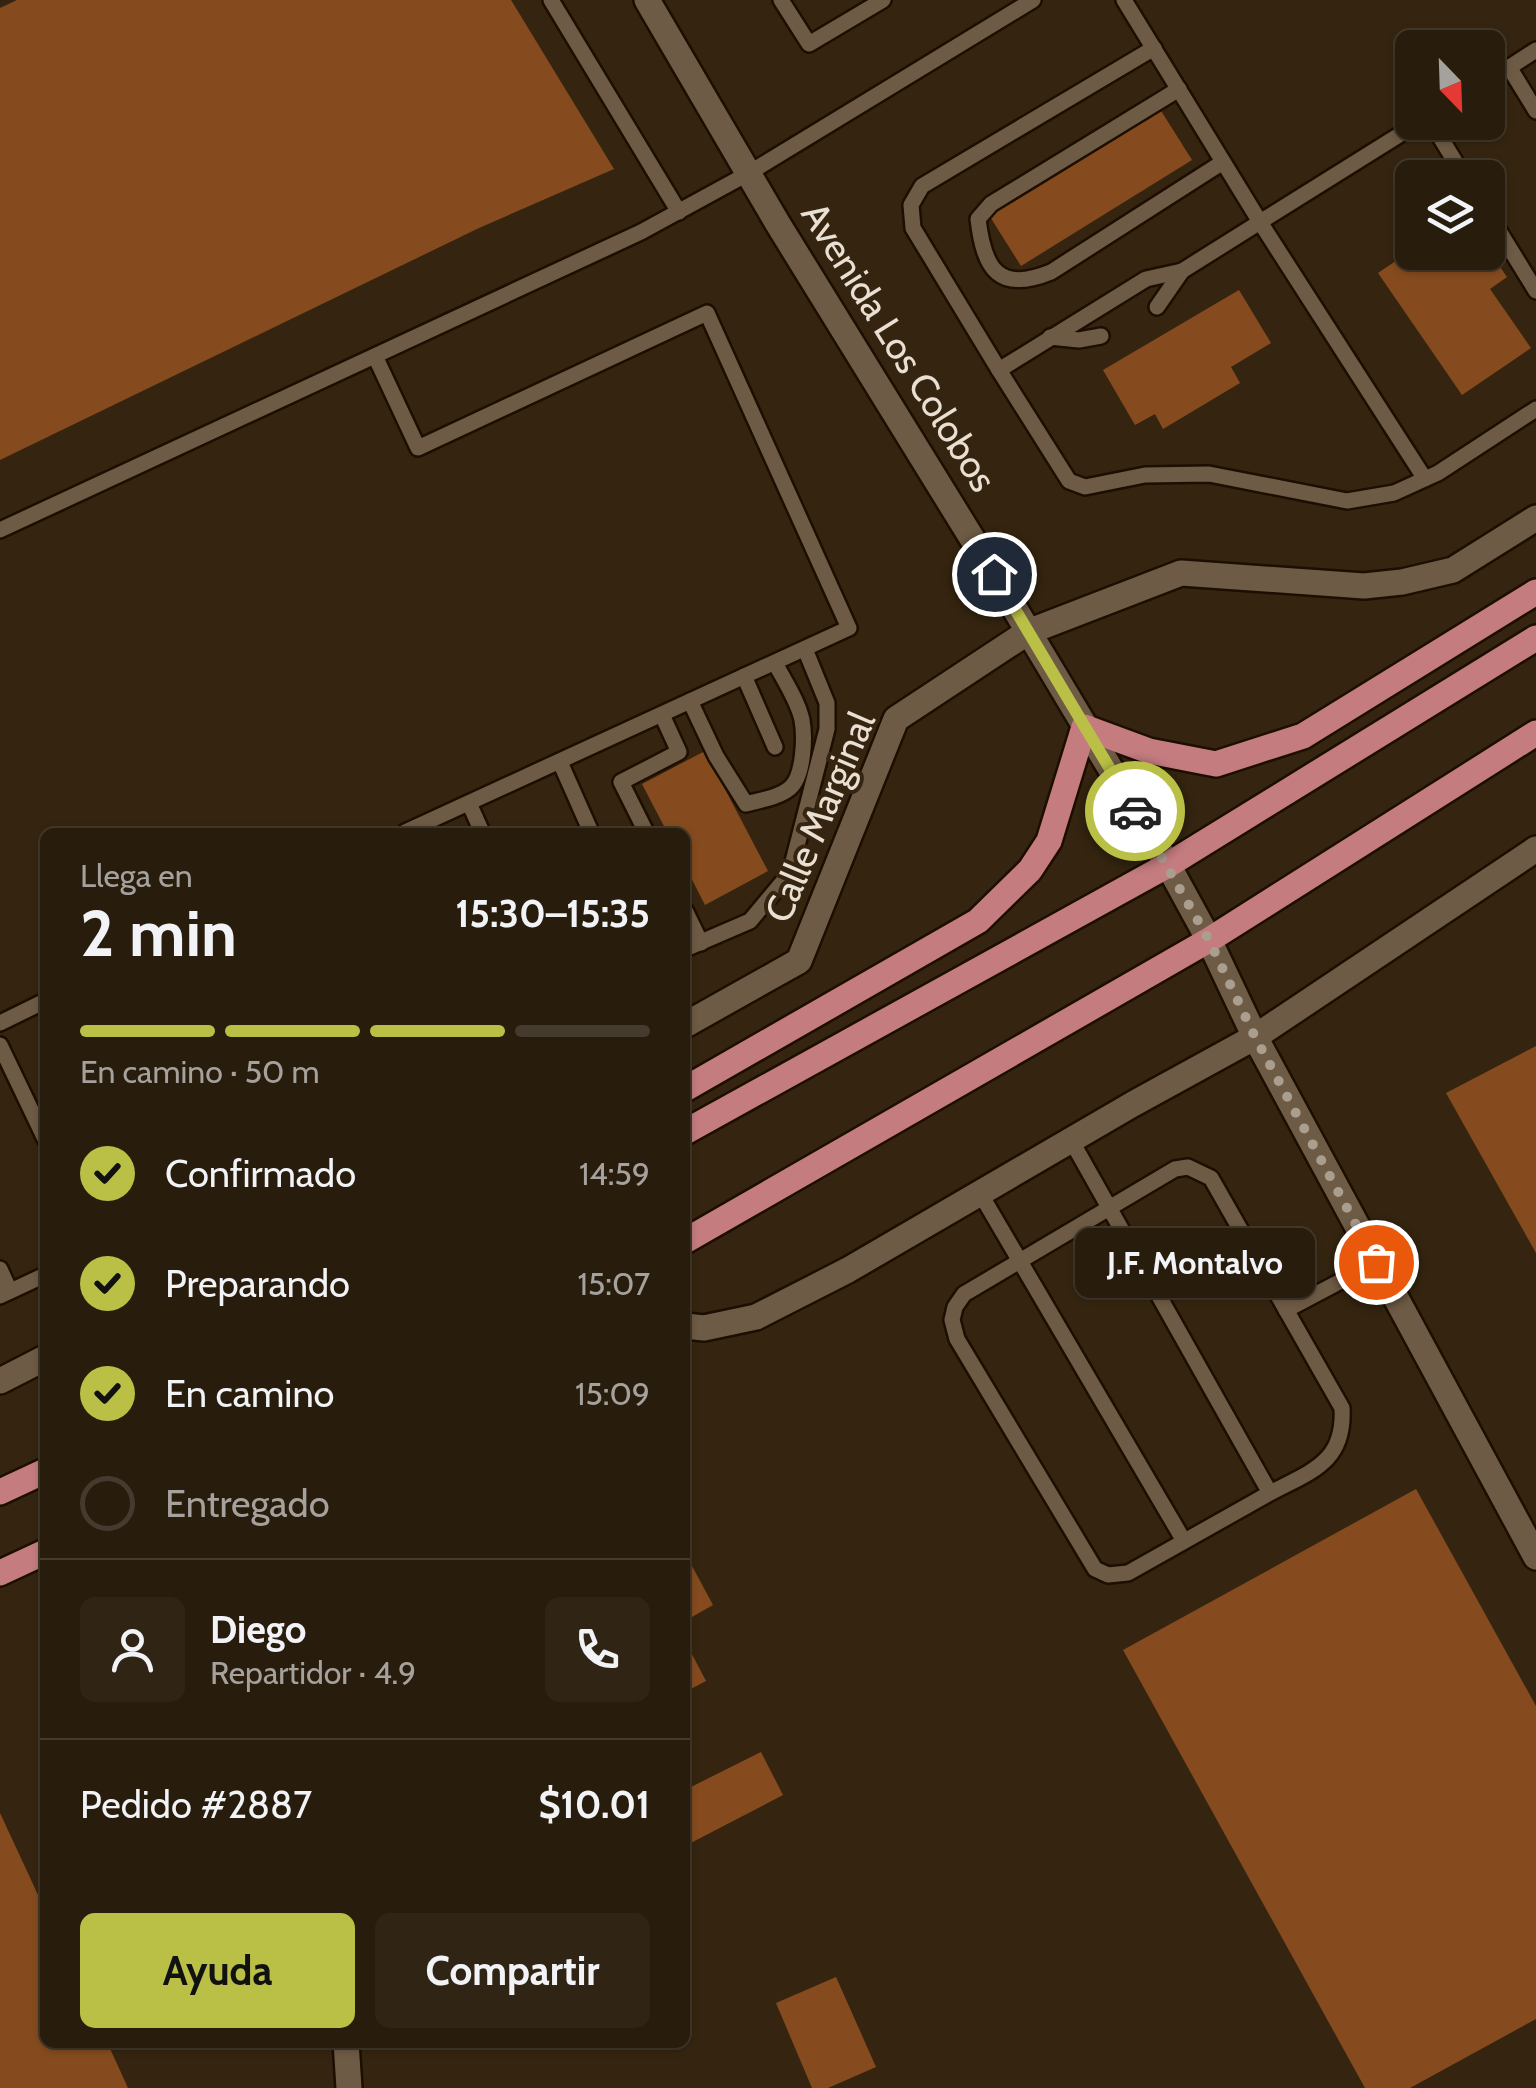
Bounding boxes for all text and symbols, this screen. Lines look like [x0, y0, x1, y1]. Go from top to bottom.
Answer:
north arrow [1395, 30, 1505, 140]
map controls [1395, 30, 1505, 270]
button: layers [1395, 160, 1505, 270]
street label: Avenida Los Colobos [792, 193, 1007, 500]
pin [952, 532, 1037, 617]
icon: home [967, 547, 1022, 602]
street label: Calle Marginal [754, 704, 885, 929]
courier [1085, 761, 1185, 861]
icon: car [1108, 784, 1163, 839]
text: Llega en [80, 856, 193, 895]
text: 15:30–15:35 [456, 890, 650, 937]
text: 2 min [80, 893, 237, 972]
text: En camino · 50 m [80, 1052, 320, 1091]
icon: check [80, 1146, 135, 1201]
text: Confirmado [165, 1150, 356, 1197]
text: 14:59 [579, 1154, 650, 1193]
pin [1334, 1220, 1419, 1305]
callout: J.F. Montalvo [1076, 1227, 1316, 1297]
icon: bag [1349, 1235, 1404, 1290]
text: J.F. Montalvo [1107, 1243, 1283, 1282]
icon: check [80, 1256, 135, 1311]
text: Preparando [165, 1260, 350, 1307]
text: 15:07 [578, 1264, 650, 1303]
icon: check [80, 1366, 135, 1421]
text: En camino [165, 1370, 335, 1417]
text: 15:09 [575, 1374, 650, 1413]
text: Entregado [165, 1480, 330, 1527]
button: person [80, 1597, 185, 1702]
button: phone [545, 1597, 650, 1702]
text: Diego [210, 1606, 306, 1653]
text: Repartidor · 4.9 [210, 1653, 416, 1692]
text: Pedido #2887 [80, 1781, 312, 1828]
text: $10.01 [539, 1781, 650, 1828]
button: Ayuda [80, 1913, 355, 2028]
button: Compartir [375, 1913, 650, 2028]

